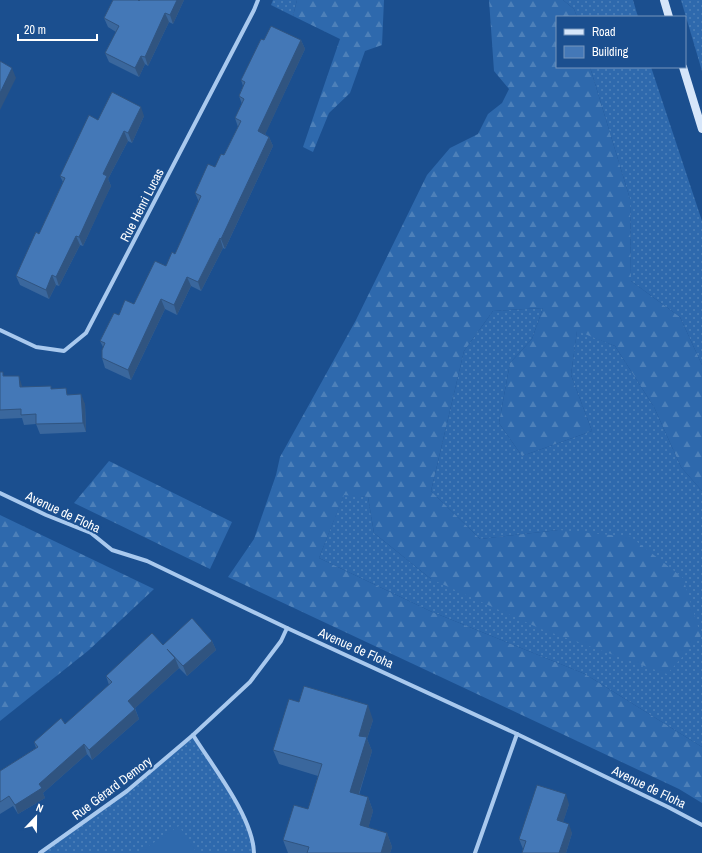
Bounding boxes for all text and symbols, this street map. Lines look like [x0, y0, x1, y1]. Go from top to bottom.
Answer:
scale bar [18, 16, 97, 42]
legend [556, 16, 686, 68]
text: 20 m [24, 22, 46, 38]
text: Road [592, 24, 616, 40]
text: Building [592, 44, 629, 60]
street label: Rue Henri Lucas [116, 166, 168, 244]
street label: Avenue de Floha [22, 487, 103, 537]
street label: Avenue de Floha [315, 623, 396, 672]
street label: Rue Gérard Demory [69, 752, 156, 824]
street label: Avenue de Floha [608, 761, 689, 812]
north arrow [16, 797, 56, 837]
text: N [34, 800, 45, 815]

